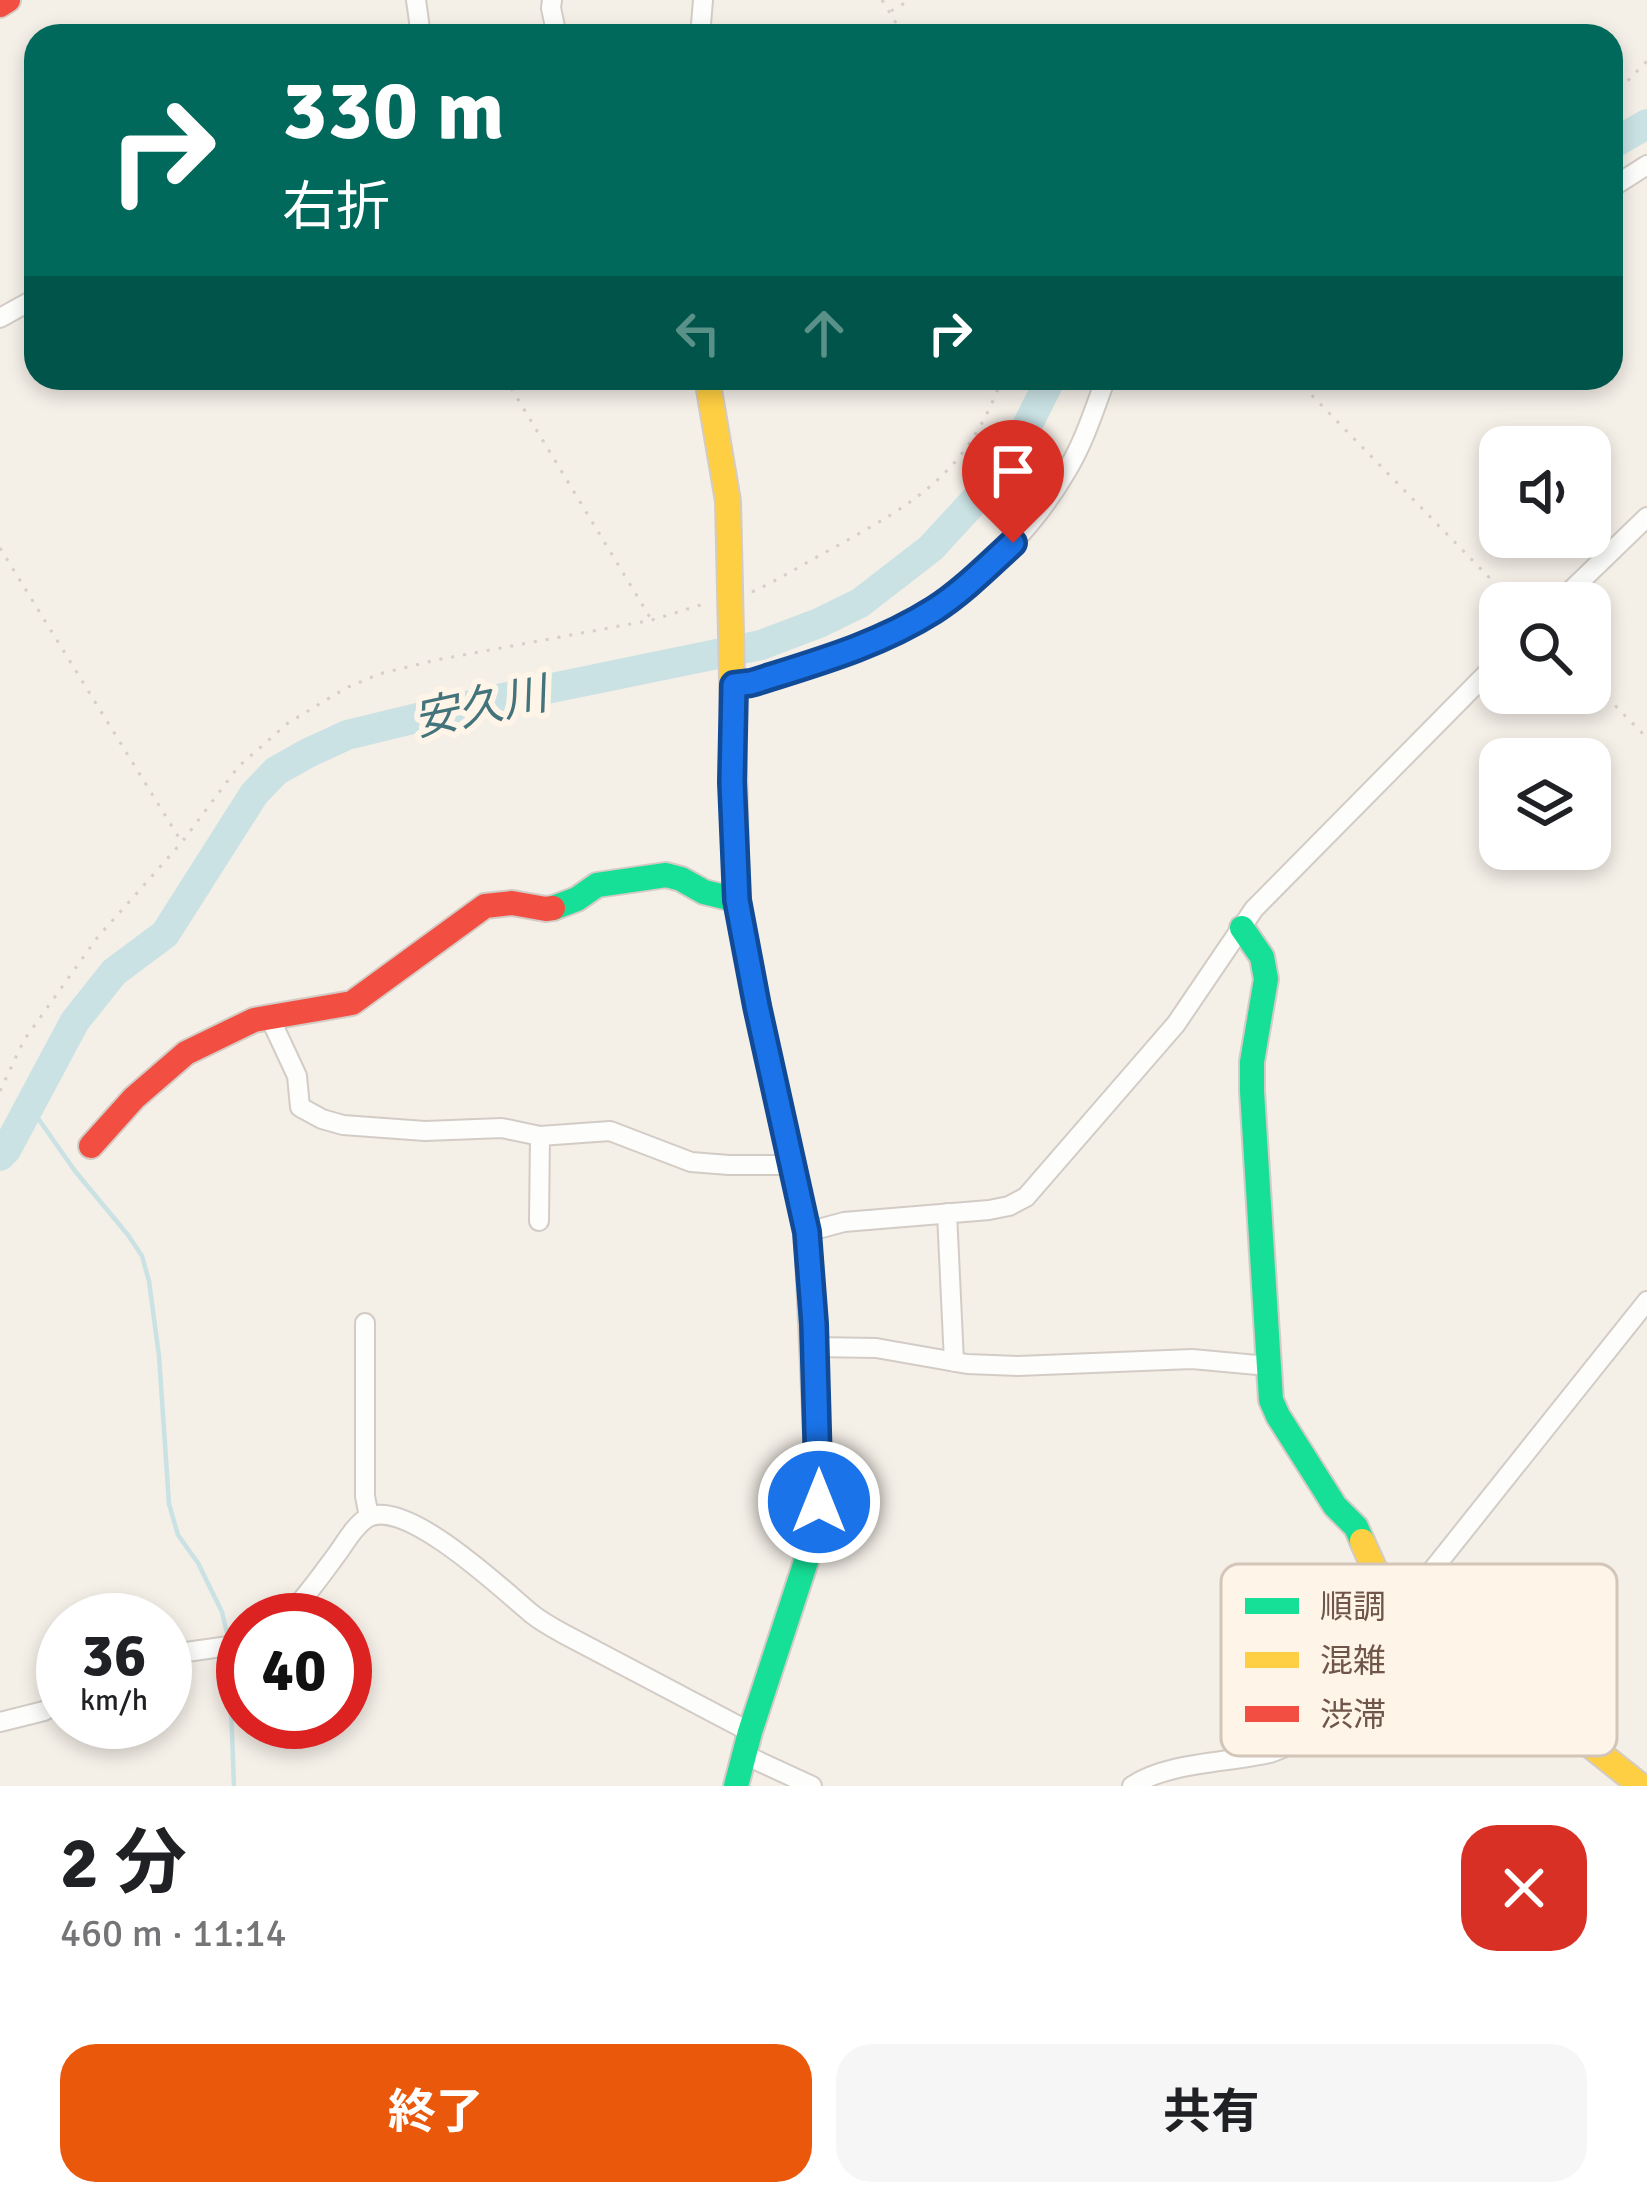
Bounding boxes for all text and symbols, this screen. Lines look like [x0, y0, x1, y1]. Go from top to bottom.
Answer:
text: 330 m [282, 59, 504, 163]
icon: right [84, 72, 240, 228]
text: 右折 [282, 174, 390, 241]
icon: left [665, 300, 731, 366]
icon: ahead [791, 300, 857, 366]
icon: right [917, 300, 983, 366]
pin [962, 420, 1064, 543]
map controls [1479, 426, 1611, 870]
button: sound [1479, 426, 1611, 558]
icon: arrive [980, 438, 1046, 504]
button: search [1479, 582, 1611, 714]
water label: 安久川 [409, 666, 556, 748]
button: layers [1479, 738, 1611, 870]
position arrow [756, 1439, 882, 1565]
legend [1221, 1564, 1617, 1756]
text: 順調 [1320, 1587, 1386, 1628]
speed limit sign: 40 [216, 1593, 372, 1749]
text: 36 [82, 1619, 146, 1693]
text: 混雑 [1320, 1641, 1386, 1682]
text: km/h [80, 1682, 148, 1719]
text: 渋滞 [1320, 1695, 1386, 1736]
text: 2 分 [60, 1819, 187, 1908]
button: close [1461, 1825, 1587, 1951]
text: 460 m · 11:14 [60, 1909, 287, 1957]
button: 終了 [60, 2044, 812, 2182]
button: 共有 [836, 2044, 1587, 2182]

